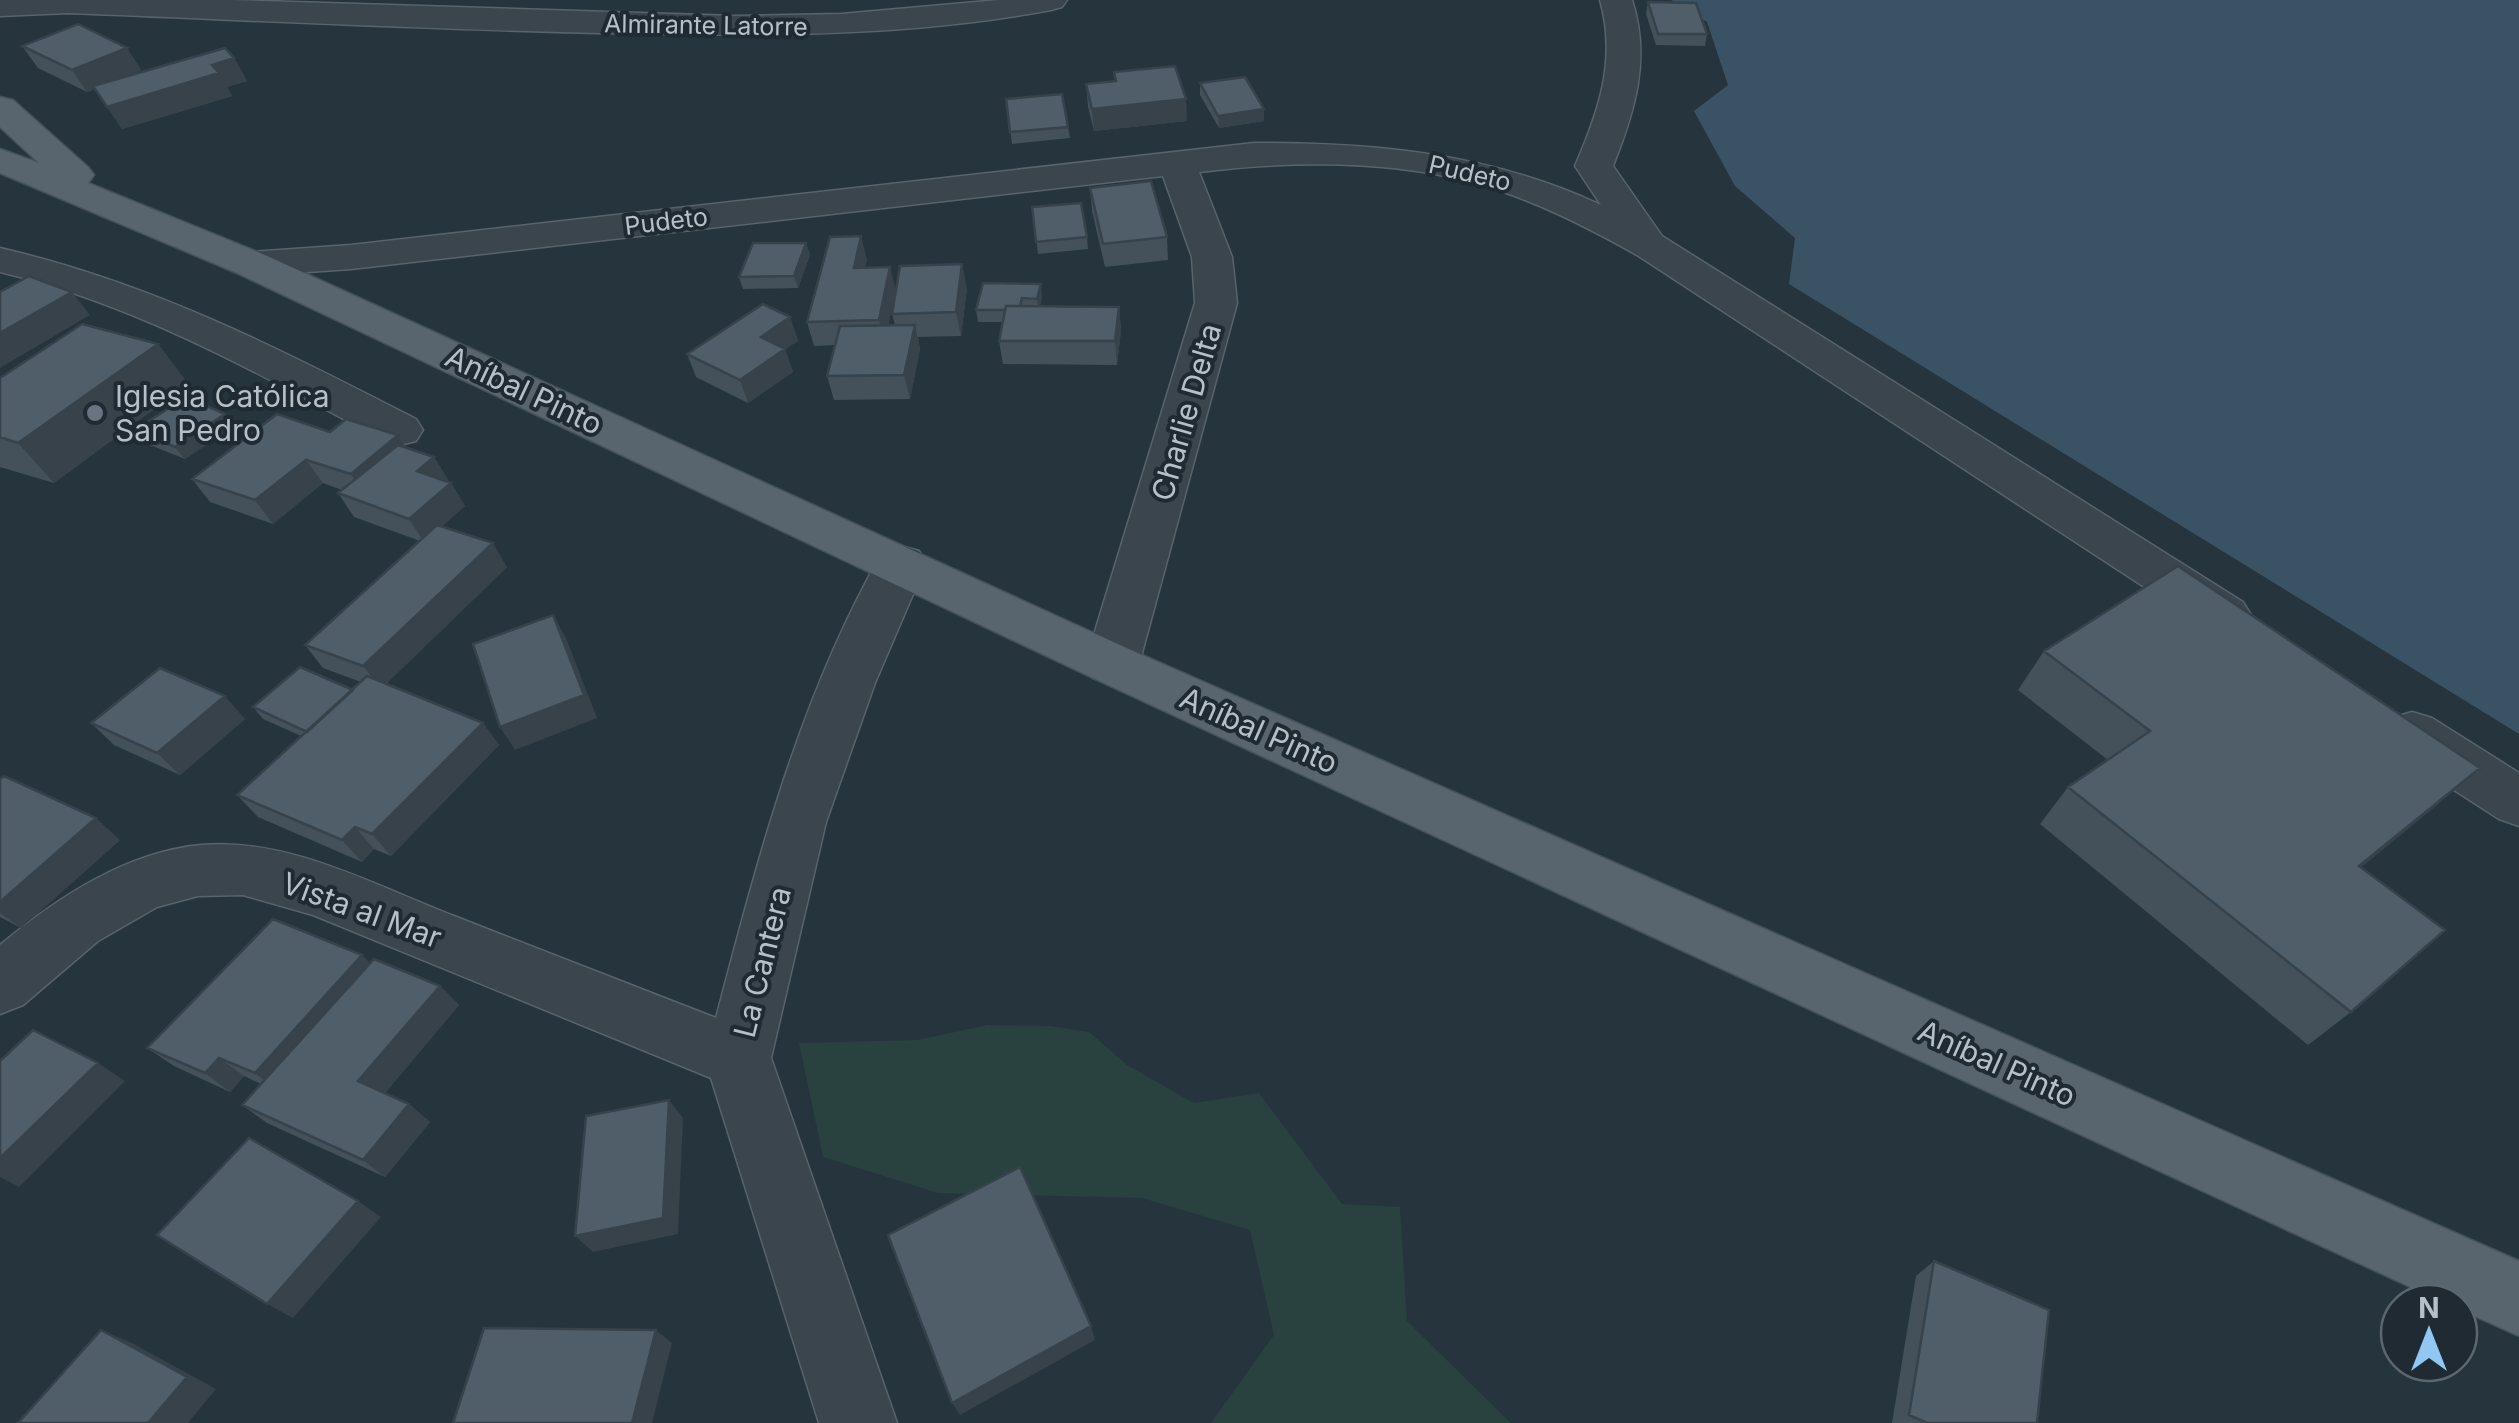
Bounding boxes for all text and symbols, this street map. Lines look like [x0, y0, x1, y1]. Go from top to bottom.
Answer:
street label: Almirante Latorre [604, 8, 808, 42]
street label: Pudeto [1426, 149, 1514, 197]
street label: Pudeto [623, 201, 709, 241]
street label: Charlie Delta [1144, 319, 1228, 505]
street label: Aníbal Pinto [440, 338, 608, 442]
place label: Iglesia Católica San Pedro [115, 378, 330, 448]
marker: Iglesia Católica San Pedro [84, 402, 106, 424]
street label: Aníbal Pinto [1175, 679, 1343, 781]
street label: Vista al Mar [277, 865, 447, 955]
street label: La Cantera [726, 883, 798, 1041]
street label: Aníbal Pinto [1913, 1012, 2081, 1114]
north arrow [2379, 1283, 2479, 1383]
text: N [2418, 1291, 2440, 1325]

